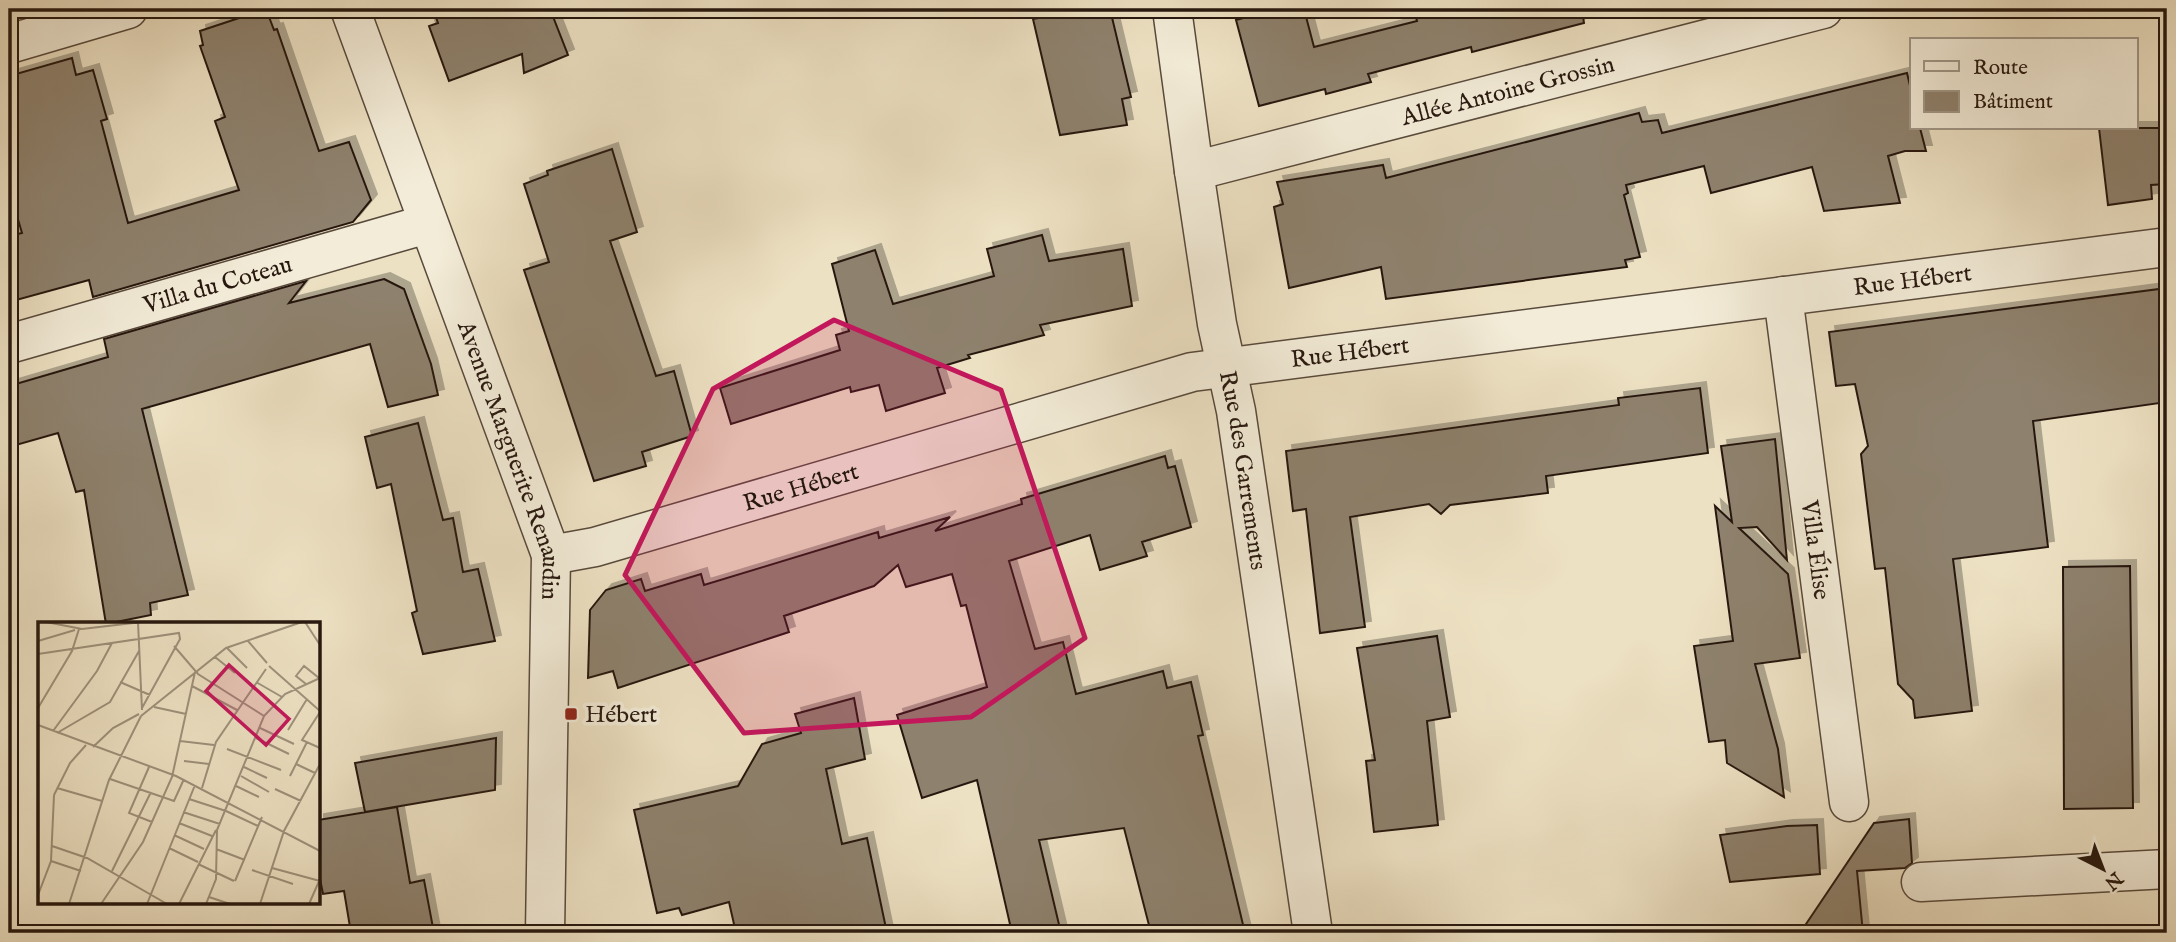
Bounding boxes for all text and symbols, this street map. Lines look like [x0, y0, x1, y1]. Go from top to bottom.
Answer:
legend [1910, 38, 2138, 130]
street label: Allée Antoine Grossin [1397, 49, 1618, 134]
text: Route [1973, 55, 2028, 82]
text: Bâtiment [1973, 89, 2053, 116]
street label: Villa du Coteau [139, 249, 296, 322]
street label: Rue Hébert [1851, 258, 1973, 304]
street label: Avenue Marguerite Renaudin [449, 316, 565, 600]
street label: Rue Hébert [1289, 330, 1411, 376]
street label: Rue des Garrements [1211, 368, 1273, 572]
street label: Rue Hébert [740, 457, 863, 520]
street label: Villa Élise [1793, 497, 1836, 602]
inset map [38, 622, 320, 904]
place label: Hébert [585, 700, 657, 731]
marker: Hébert [563, 706, 579, 722]
north arrow [2068, 834, 2138, 904]
text: N [2098, 865, 2128, 895]

